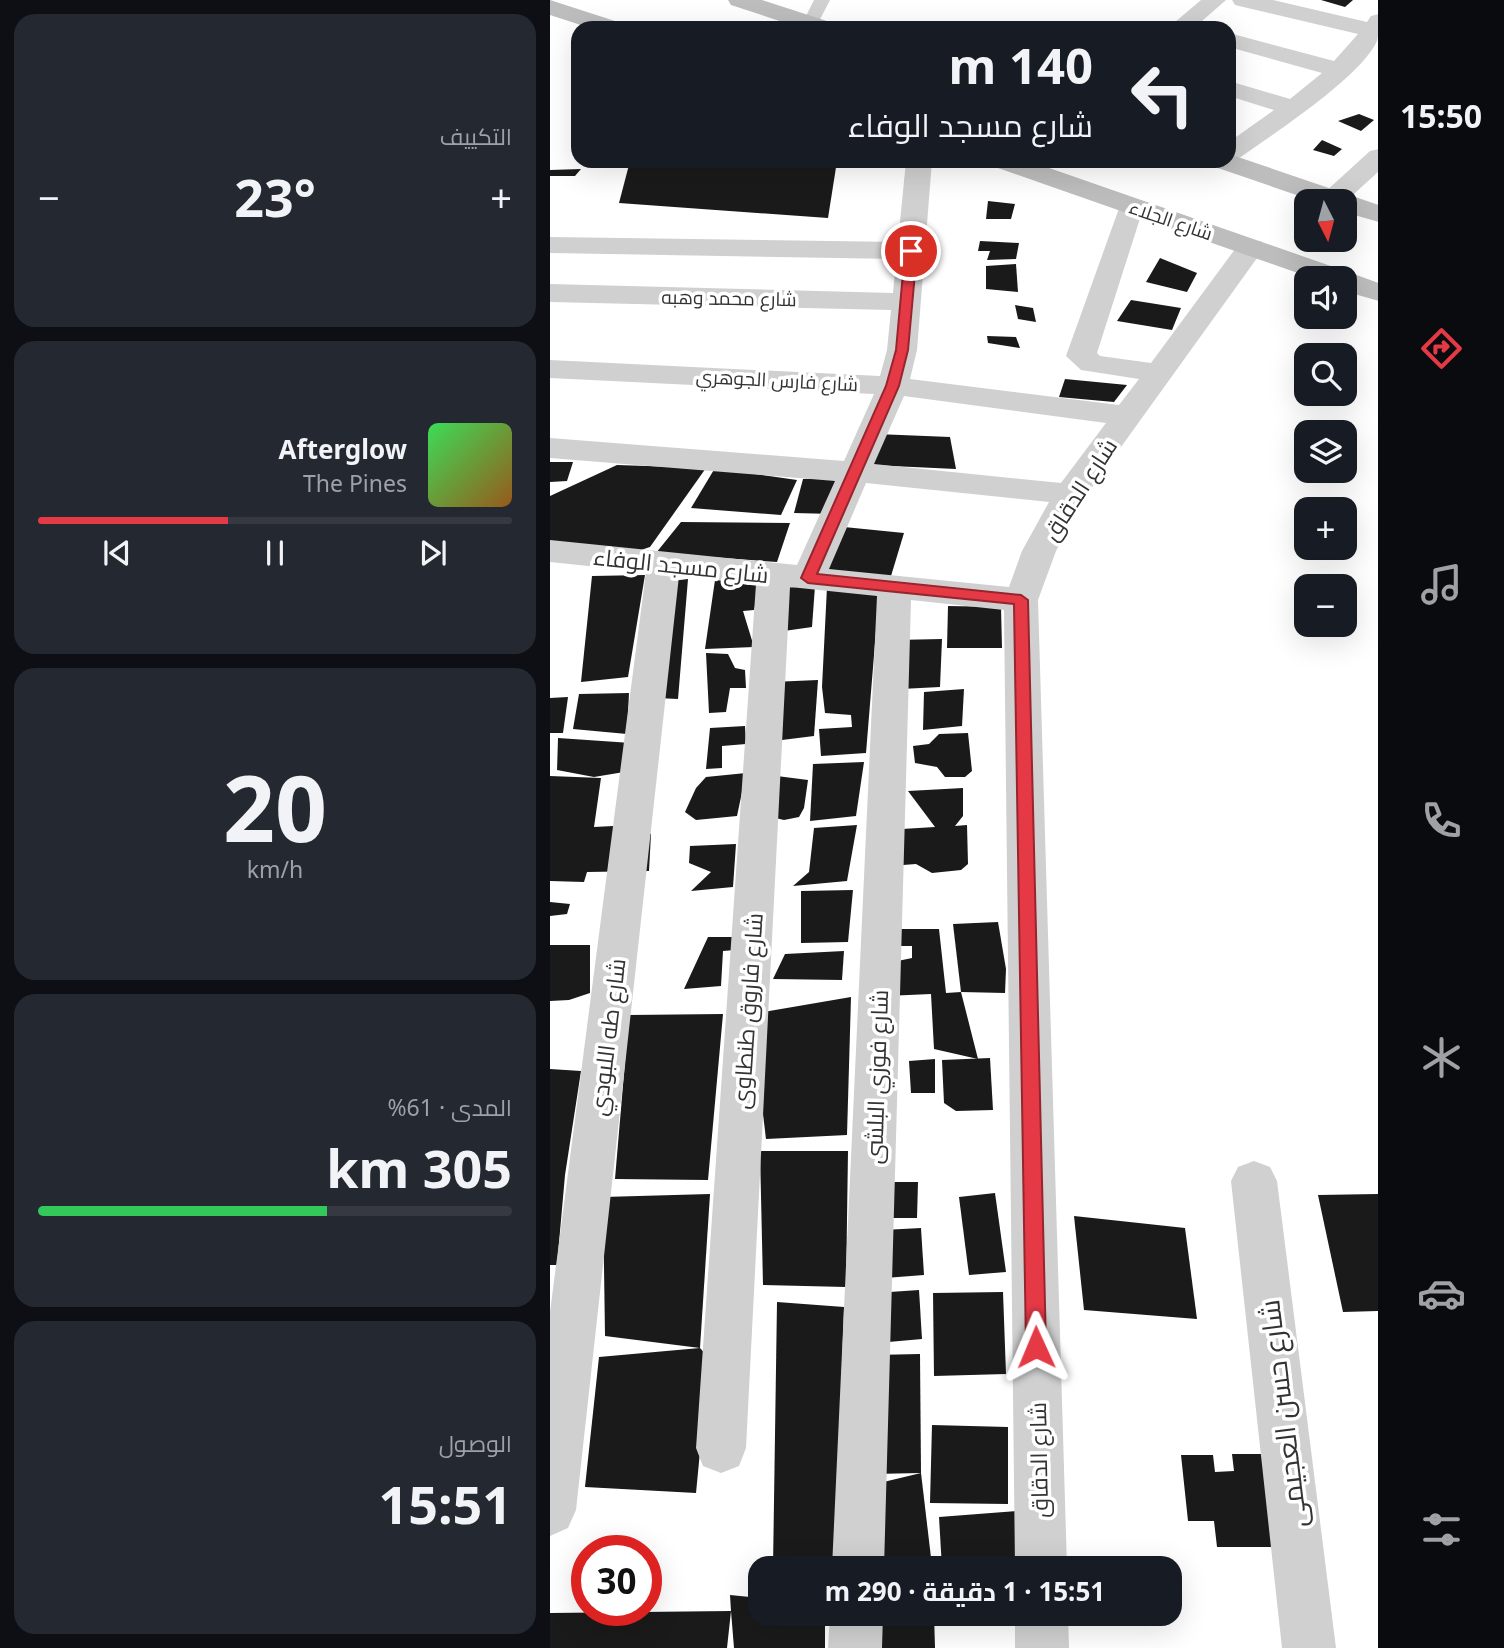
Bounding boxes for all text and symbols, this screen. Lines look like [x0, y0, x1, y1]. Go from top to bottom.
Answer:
text: 140 m [948, 32, 1093, 98]
icon: left [1117, 49, 1208, 140]
text: 15:50 [1400, 94, 1482, 137]
text: شارع مسجد الوفاء [848, 103, 1093, 146]
text: التكييف [440, 120, 512, 152]
text: 23° [234, 161, 316, 232]
text: − [38, 171, 60, 223]
text: + [490, 171, 512, 223]
north arrow [1294, 189, 1357, 252]
map controls [1294, 189, 1357, 637]
street label: شارع الجلاء [1125, 194, 1216, 247]
pin [881, 221, 941, 281]
icon: arrive [892, 232, 930, 270]
button: sound [1294, 266, 1357, 329]
street label: شارع محمد وهبه [661, 284, 797, 313]
icon: directions [1417, 324, 1466, 373]
button: search [1294, 343, 1357, 406]
street label: شارع فارس الجوهري [695, 363, 859, 399]
button: layers [1294, 420, 1357, 483]
text: Afterglow [279, 431, 407, 467]
street label: شارع الدقاق [1034, 432, 1125, 547]
text: The Pines [303, 467, 407, 499]
button: + [1294, 497, 1357, 560]
icon: previous [98, 534, 136, 572]
icon: pause [256, 534, 294, 572]
icon: next [414, 534, 452, 572]
street label: شارع مسجد الوفاء [592, 540, 770, 591]
icon: music [1417, 560, 1466, 609]
button: − [1294, 574, 1357, 637]
text: 20 [223, 745, 327, 869]
icon: phone [1417, 796, 1466, 845]
text: km/h [247, 853, 303, 885]
street label: شارع فاروق طنطاوى [724, 912, 771, 1110]
street label: شارع طه اللبودي [581, 957, 636, 1118]
street label: شارع فوزي البلشى [857, 989, 898, 1165]
icon: climate [1417, 1033, 1466, 1082]
text: المدى · 61% [387, 1091, 512, 1123]
text: 305 km [326, 1132, 512, 1203]
icon: car [1417, 1269, 1466, 1318]
street label: شارع حسن العجيمى [1249, 1298, 1316, 1530]
position arrow [999, 1310, 1073, 1384]
street label: شارع الدقاق [1021, 1402, 1056, 1518]
text: الوصول [439, 1427, 512, 1459]
text: 15:51 [378, 1468, 512, 1539]
icon: filters [1417, 1505, 1466, 1554]
speed limit sign: 30 [571, 1535, 662, 1626]
text: 15:51 · 1 دقيقة · 290 m [825, 1573, 1105, 1609]

